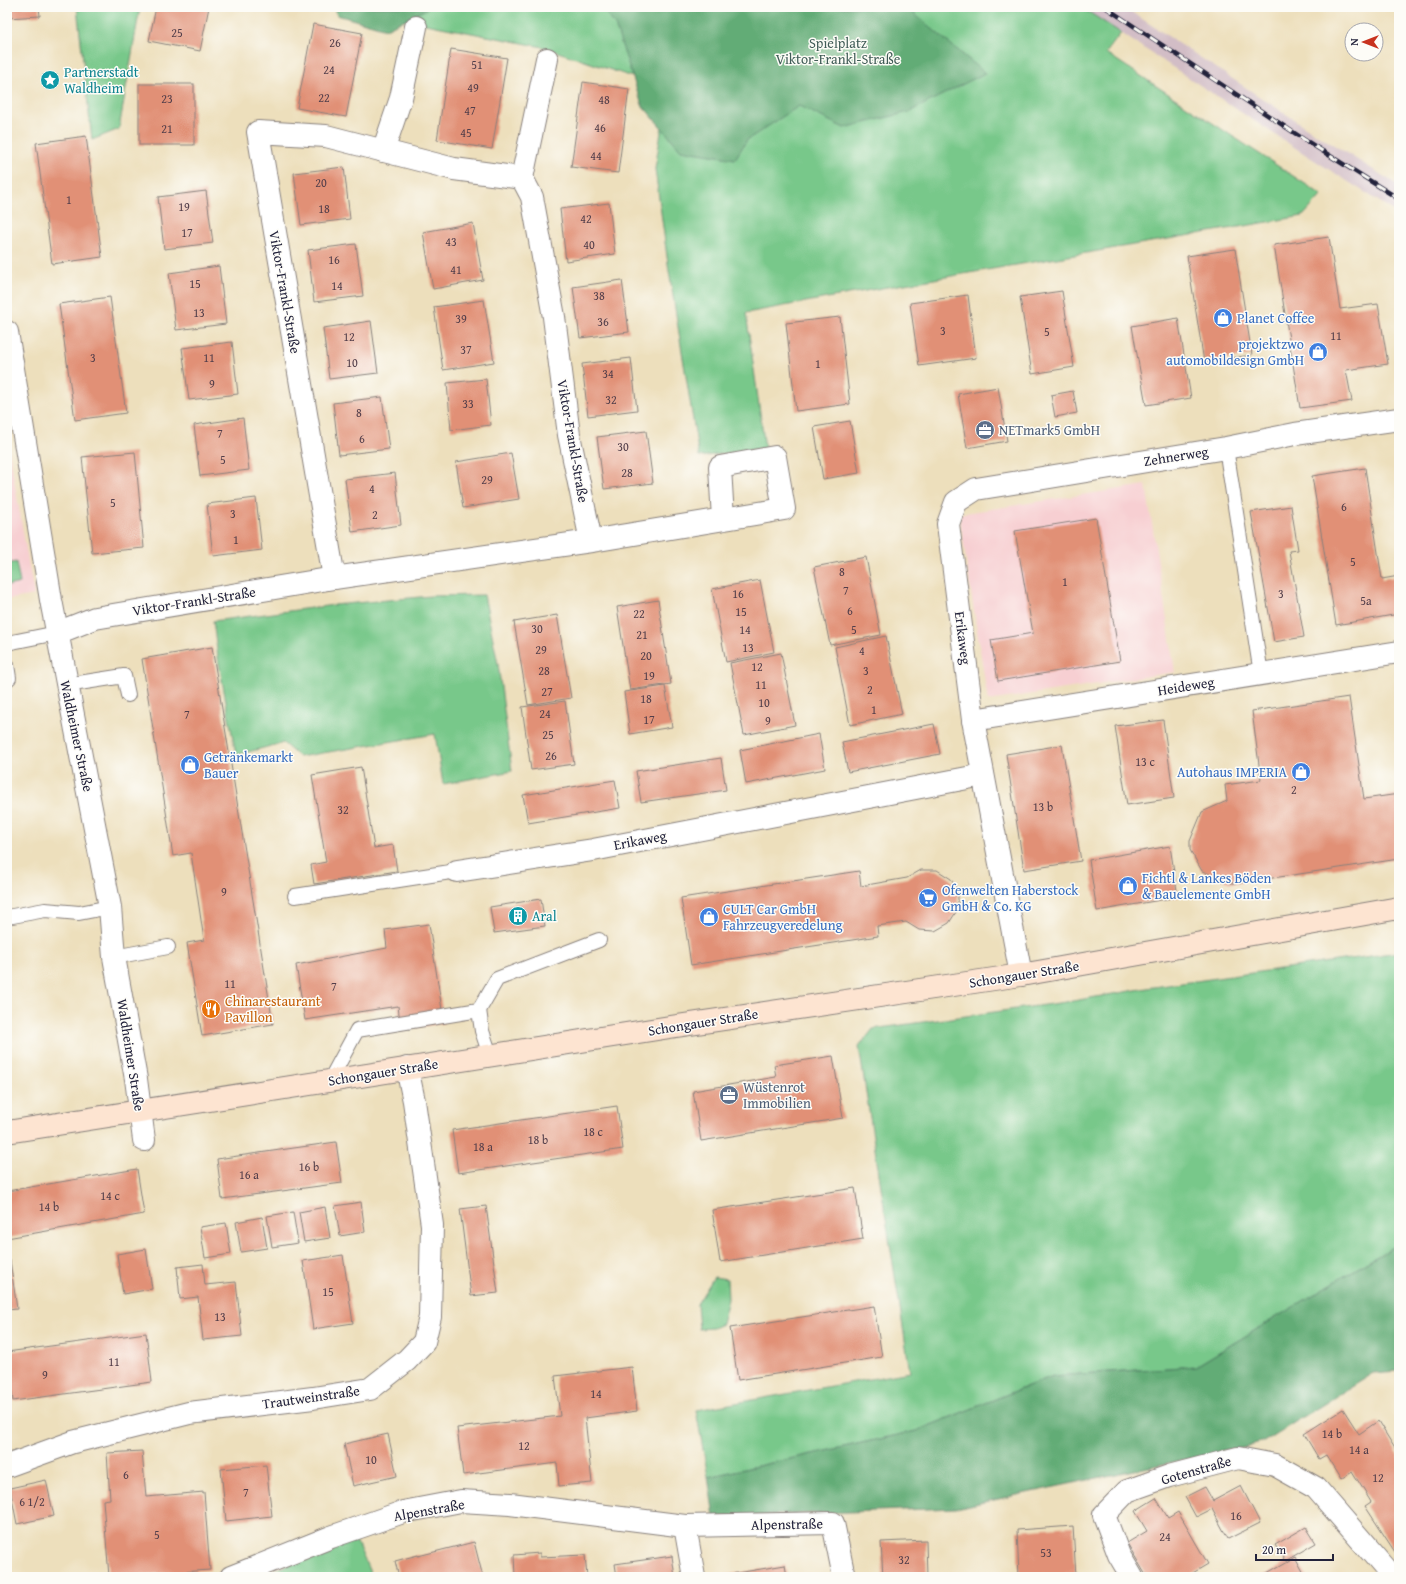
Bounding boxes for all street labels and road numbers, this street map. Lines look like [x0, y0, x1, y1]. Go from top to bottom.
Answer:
street label: Viktor-Frankl-Straße [264, 229, 306, 355]
street label: Viktor-Frankl-Straße [552, 378, 594, 504]
street label: Zehnerweg [1142, 441, 1210, 471]
street label: Viktor-Frankl-Straße [131, 581, 257, 621]
street label: Erikaweg [950, 610, 976, 666]
street label: Heideweg [1156, 672, 1216, 700]
street label: Waldheimer Straße [55, 678, 99, 794]
street label: Erikaweg [612, 825, 668, 855]
street label: Schongauer Straße [968, 955, 1081, 993]
street label: Waldheimer Straße [112, 997, 150, 1113]
street label: Schongauer Straße [647, 1003, 760, 1041]
street label: Schongauer Straße [327, 1053, 440, 1091]
street label: Trautweinstraße [261, 1380, 361, 1414]
street label: Gotenstraße [1158, 1450, 1234, 1490]
street label: Alpenstraße [392, 1494, 467, 1526]
street label: Alpenstraße [751, 1513, 824, 1535]

